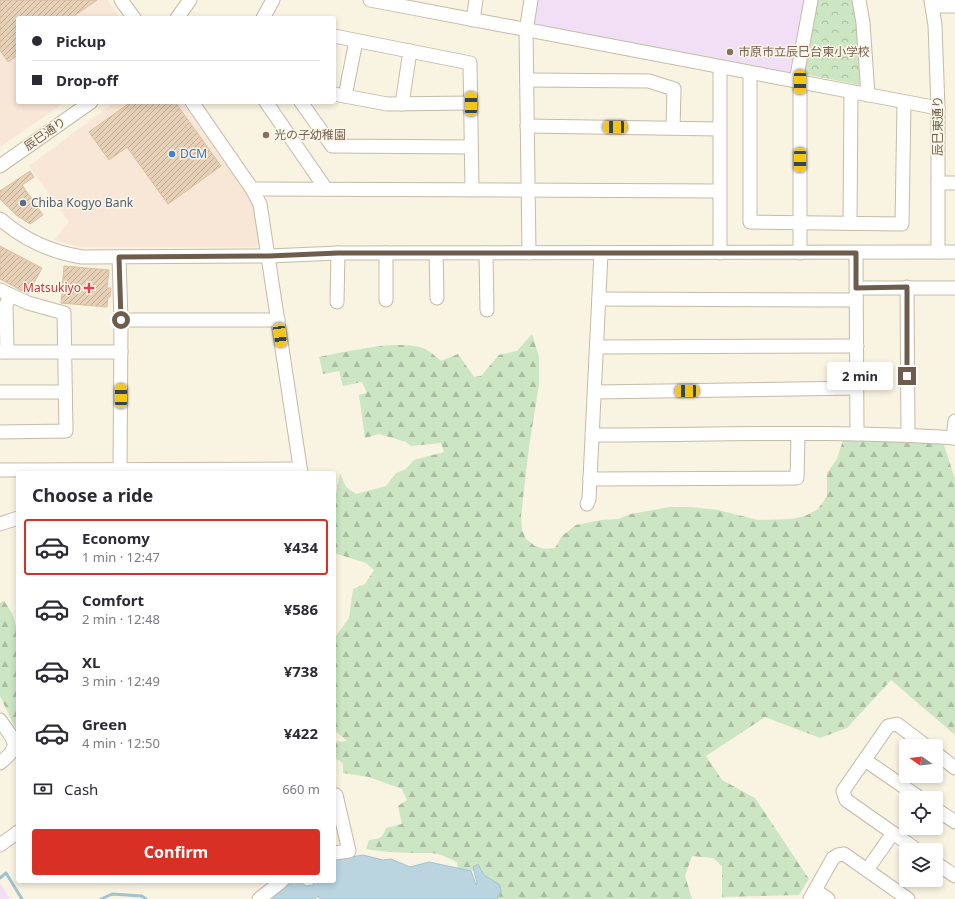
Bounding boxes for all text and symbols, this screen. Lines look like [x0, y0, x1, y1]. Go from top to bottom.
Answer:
text: Pickup [56, 31, 106, 51]
place label: 市原市立辰巳台東小学校 [738, 43, 870, 60]
marker: 市原市立辰巳台東小学校 [725, 47, 735, 57]
text: Drop-off [56, 70, 118, 90]
car [794, 70, 806, 94]
car [465, 92, 477, 116]
street label: 辰巳東通り [929, 96, 946, 156]
street label: 辰巳通り [20, 113, 69, 154]
car [603, 121, 627, 133]
place label: 光の子幼稚園 [274, 126, 346, 143]
marker: 光の子幼稚園 [261, 130, 271, 140]
place label: DCM [180, 145, 207, 162]
car [794, 148, 806, 172]
marker: DCM [167, 149, 177, 159]
place label: Chiba Kogyo Bank [31, 194, 134, 211]
marker: Chiba Kogyo Bank [18, 198, 28, 208]
place label: Matsukiyo [23, 279, 81, 296]
marker: Matsukiyo [84, 283, 94, 293]
route start [112, 311, 130, 329]
car [272, 322, 288, 348]
callout: 2 min [827, 362, 893, 390]
text: 2 min [842, 367, 878, 385]
route end [898, 367, 916, 385]
car [115, 384, 127, 408]
car [675, 385, 699, 397]
text: Choose a ride [32, 483, 153, 507]
text: Economy [82, 528, 150, 548]
icon: car [34, 529, 70, 565]
text: ¥434 [284, 537, 318, 557]
text: 1 min · 12:47 [82, 548, 160, 566]
text: Comfort [82, 590, 144, 610]
icon: car [34, 591, 70, 627]
text: ¥586 [284, 599, 318, 619]
text: 2 min · 12:48 [82, 610, 160, 628]
text: XL [82, 652, 100, 672]
icon: car [34, 653, 70, 689]
text: ¥738 [284, 661, 318, 681]
text: 3 min · 12:49 [82, 672, 160, 690]
text: Green [82, 714, 127, 734]
icon: car [34, 715, 70, 751]
text: ¥422 [284, 723, 318, 743]
text: 4 min · 12:50 [82, 734, 160, 752]
north arrow [899, 739, 943, 783]
map controls [899, 739, 943, 887]
icon: cash [32, 778, 54, 800]
text: Cash [64, 779, 98, 799]
text: 660 m [282, 780, 320, 798]
button: locate [899, 791, 943, 835]
button: Confirm [32, 829, 320, 875]
button: layers [899, 843, 943, 887]

